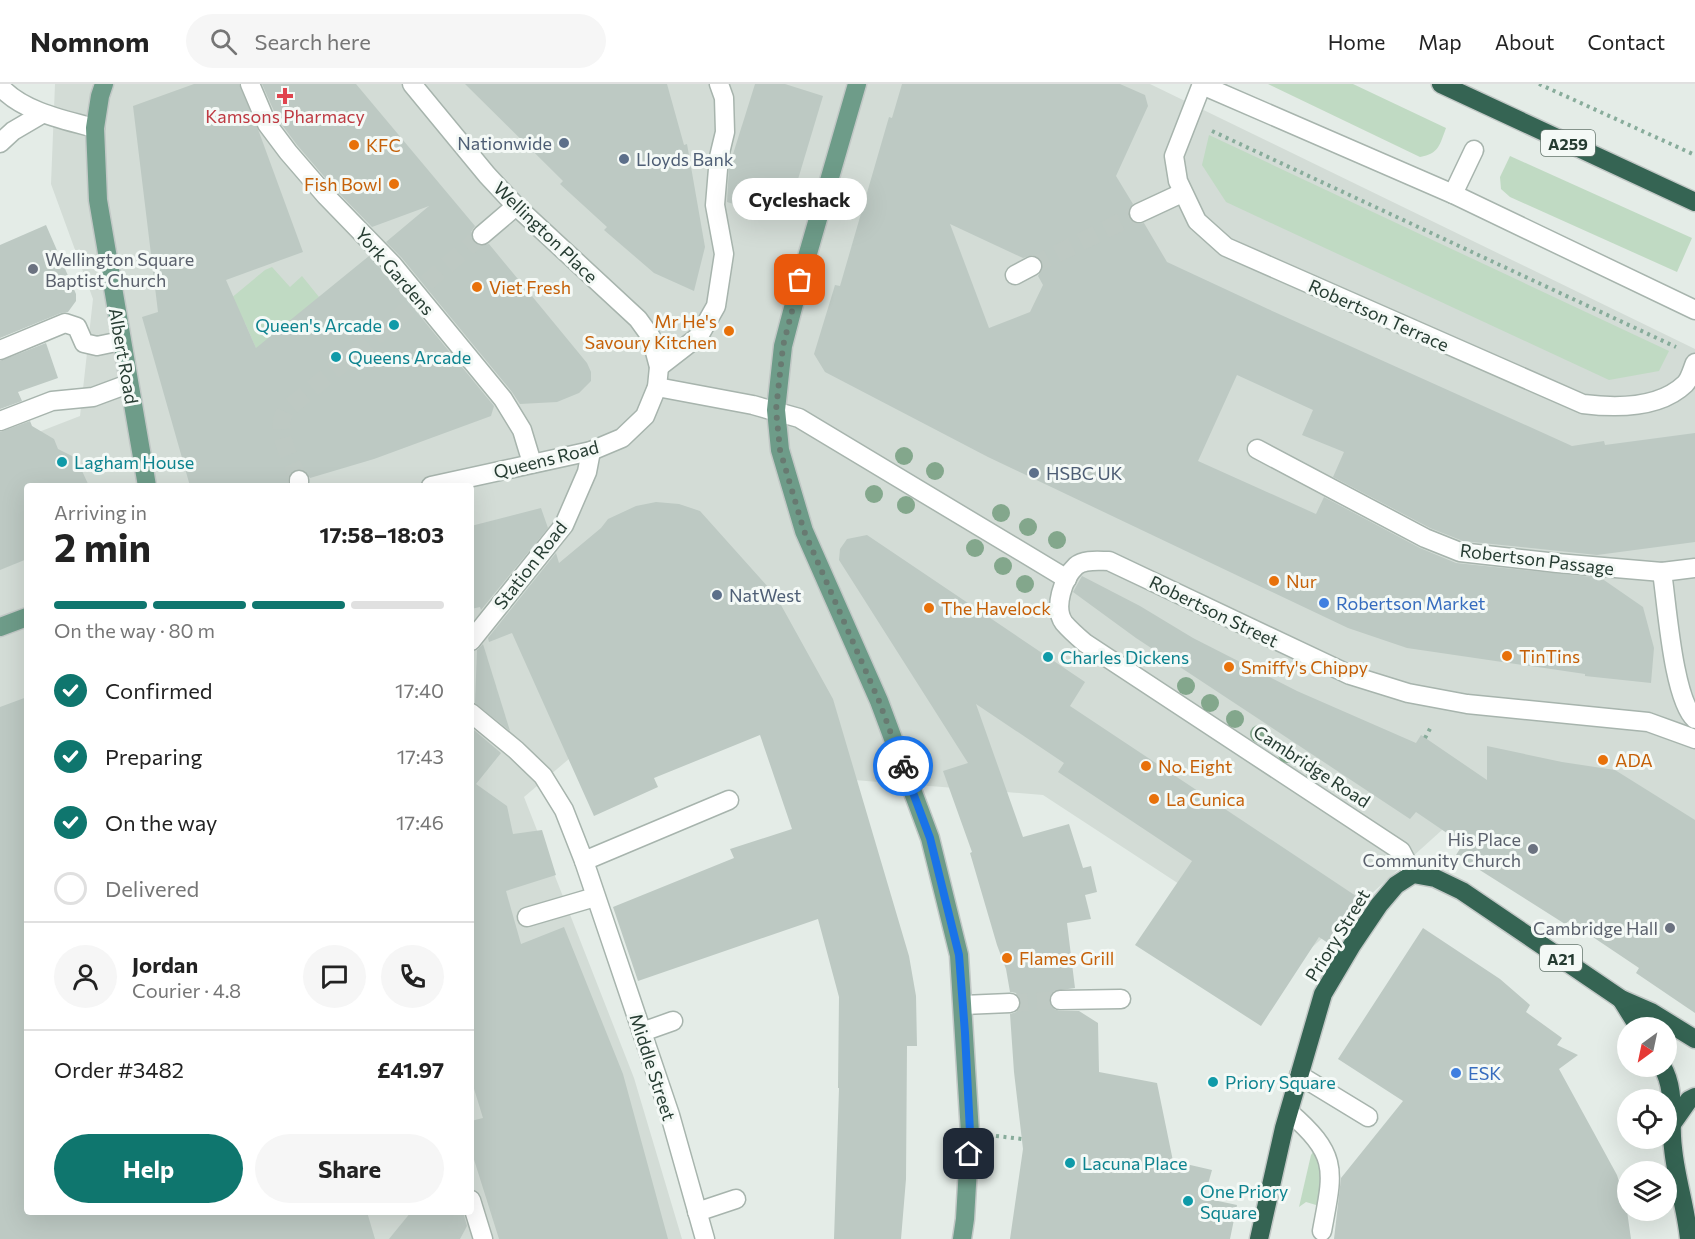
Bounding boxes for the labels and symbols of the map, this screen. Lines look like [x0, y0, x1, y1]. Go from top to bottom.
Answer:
marker: Kamsons Pharmacy [278, 89, 292, 103]
place label: Kamsons Pharmacy [205, 105, 365, 127]
road number: A259 [1541, 130, 1595, 156]
place label: Nationwide [457, 132, 552, 154]
place label: KFC [366, 134, 401, 156]
marker: Nationwide [557, 136, 571, 150]
marker: KFC [347, 138, 361, 152]
place label: Lloyds Bank [636, 148, 734, 170]
marker: Lloyds Bank [617, 152, 631, 166]
place label: Fish Bowl [304, 173, 382, 195]
marker: Fish Bowl [387, 177, 401, 191]
street label: Wellington Place [489, 177, 603, 287]
callout: Cycleshack [732, 178, 868, 220]
street label: York Gardens [351, 223, 439, 319]
place label: Wellington Square Baptist Church [45, 248, 194, 291]
pin [774, 254, 825, 305]
marker: Wellington Square Baptist Church [26, 262, 40, 276]
street label: Robertson Terrace [1305, 274, 1453, 356]
place label: Viet Fresh [489, 276, 571, 298]
marker: Viet Fresh [470, 280, 484, 294]
street label: Albert Road [105, 306, 143, 406]
place label: Mr He's Savoury Kitchen [585, 310, 717, 353]
place label: Queen's Arcade [255, 314, 382, 336]
marker: Queen's Arcade [387, 318, 401, 332]
marker: Mr He's Savoury Kitchen [722, 324, 736, 338]
place label: Queens Arcade [348, 346, 471, 368]
marker: Queens Arcade [329, 350, 343, 364]
street label: Queens Road [491, 435, 601, 483]
place label: Lagham House [74, 451, 194, 473]
marker: Lagham House [55, 455, 69, 469]
place label: HSBC UK [1046, 462, 1123, 484]
marker: HSBC UK [1027, 466, 1041, 480]
street label: Station Road [489, 517, 571, 613]
street label: Robertson Passage [1459, 539, 1615, 579]
street label: Robertson Street [1146, 570, 1282, 652]
place label: Nur [1286, 570, 1317, 592]
marker: Nur [1267, 574, 1281, 588]
place label: NatWest [729, 584, 801, 606]
marker: NatWest [710, 588, 724, 602]
place label: Robertson Market [1336, 592, 1485, 614]
marker: Robertson Market [1317, 596, 1331, 610]
place label: The Havelock [941, 597, 1051, 619]
marker: The Havelock [922, 601, 936, 615]
place label: TinTins [1519, 645, 1580, 667]
place label: Charles Dickens [1060, 646, 1189, 668]
marker: TinTins [1500, 649, 1514, 663]
marker: Charles Dickens [1041, 650, 1055, 664]
place label: Smiffy's Chippy [1241, 656, 1368, 678]
marker: Smiffy's Chippy [1222, 660, 1236, 674]
street label: Cambridge Road [1249, 720, 1375, 812]
courier [873, 736, 933, 796]
place label: ADA [1615, 749, 1653, 771]
marker: ADA [1596, 753, 1610, 767]
place label: No. Eight [1158, 755, 1232, 777]
marker: No. Eight [1139, 759, 1153, 773]
place label: La Cunica [1166, 788, 1245, 810]
marker: La Cunica [1147, 792, 1161, 806]
place label: His Place Community Church [1363, 828, 1521, 871]
marker: His Place Community Church [1526, 842, 1540, 856]
street label: Priory Street [1300, 885, 1374, 985]
place label: Cambridge Hall [1533, 917, 1658, 939]
marker: Cambridge Hall [1663, 921, 1677, 935]
road number: A21 [1540, 945, 1582, 971]
place label: Flames Grill [1019, 947, 1114, 969]
marker: Flames Grill [1000, 951, 1014, 965]
street label: Middle Street [625, 1011, 681, 1123]
north arrow [1617, 1017, 1677, 1077]
place label: ESK [1468, 1062, 1501, 1084]
marker: ESK [1449, 1066, 1463, 1080]
place label: Priory Square [1225, 1071, 1336, 1093]
marker: Priory Square [1206, 1075, 1220, 1089]
pin [943, 1128, 994, 1179]
place label: Lacuna Place [1082, 1152, 1188, 1174]
marker: Lacuna Place [1063, 1156, 1077, 1170]
place label: One Priory Square [1200, 1180, 1288, 1223]
marker: One Priory Square [1181, 1194, 1195, 1208]

